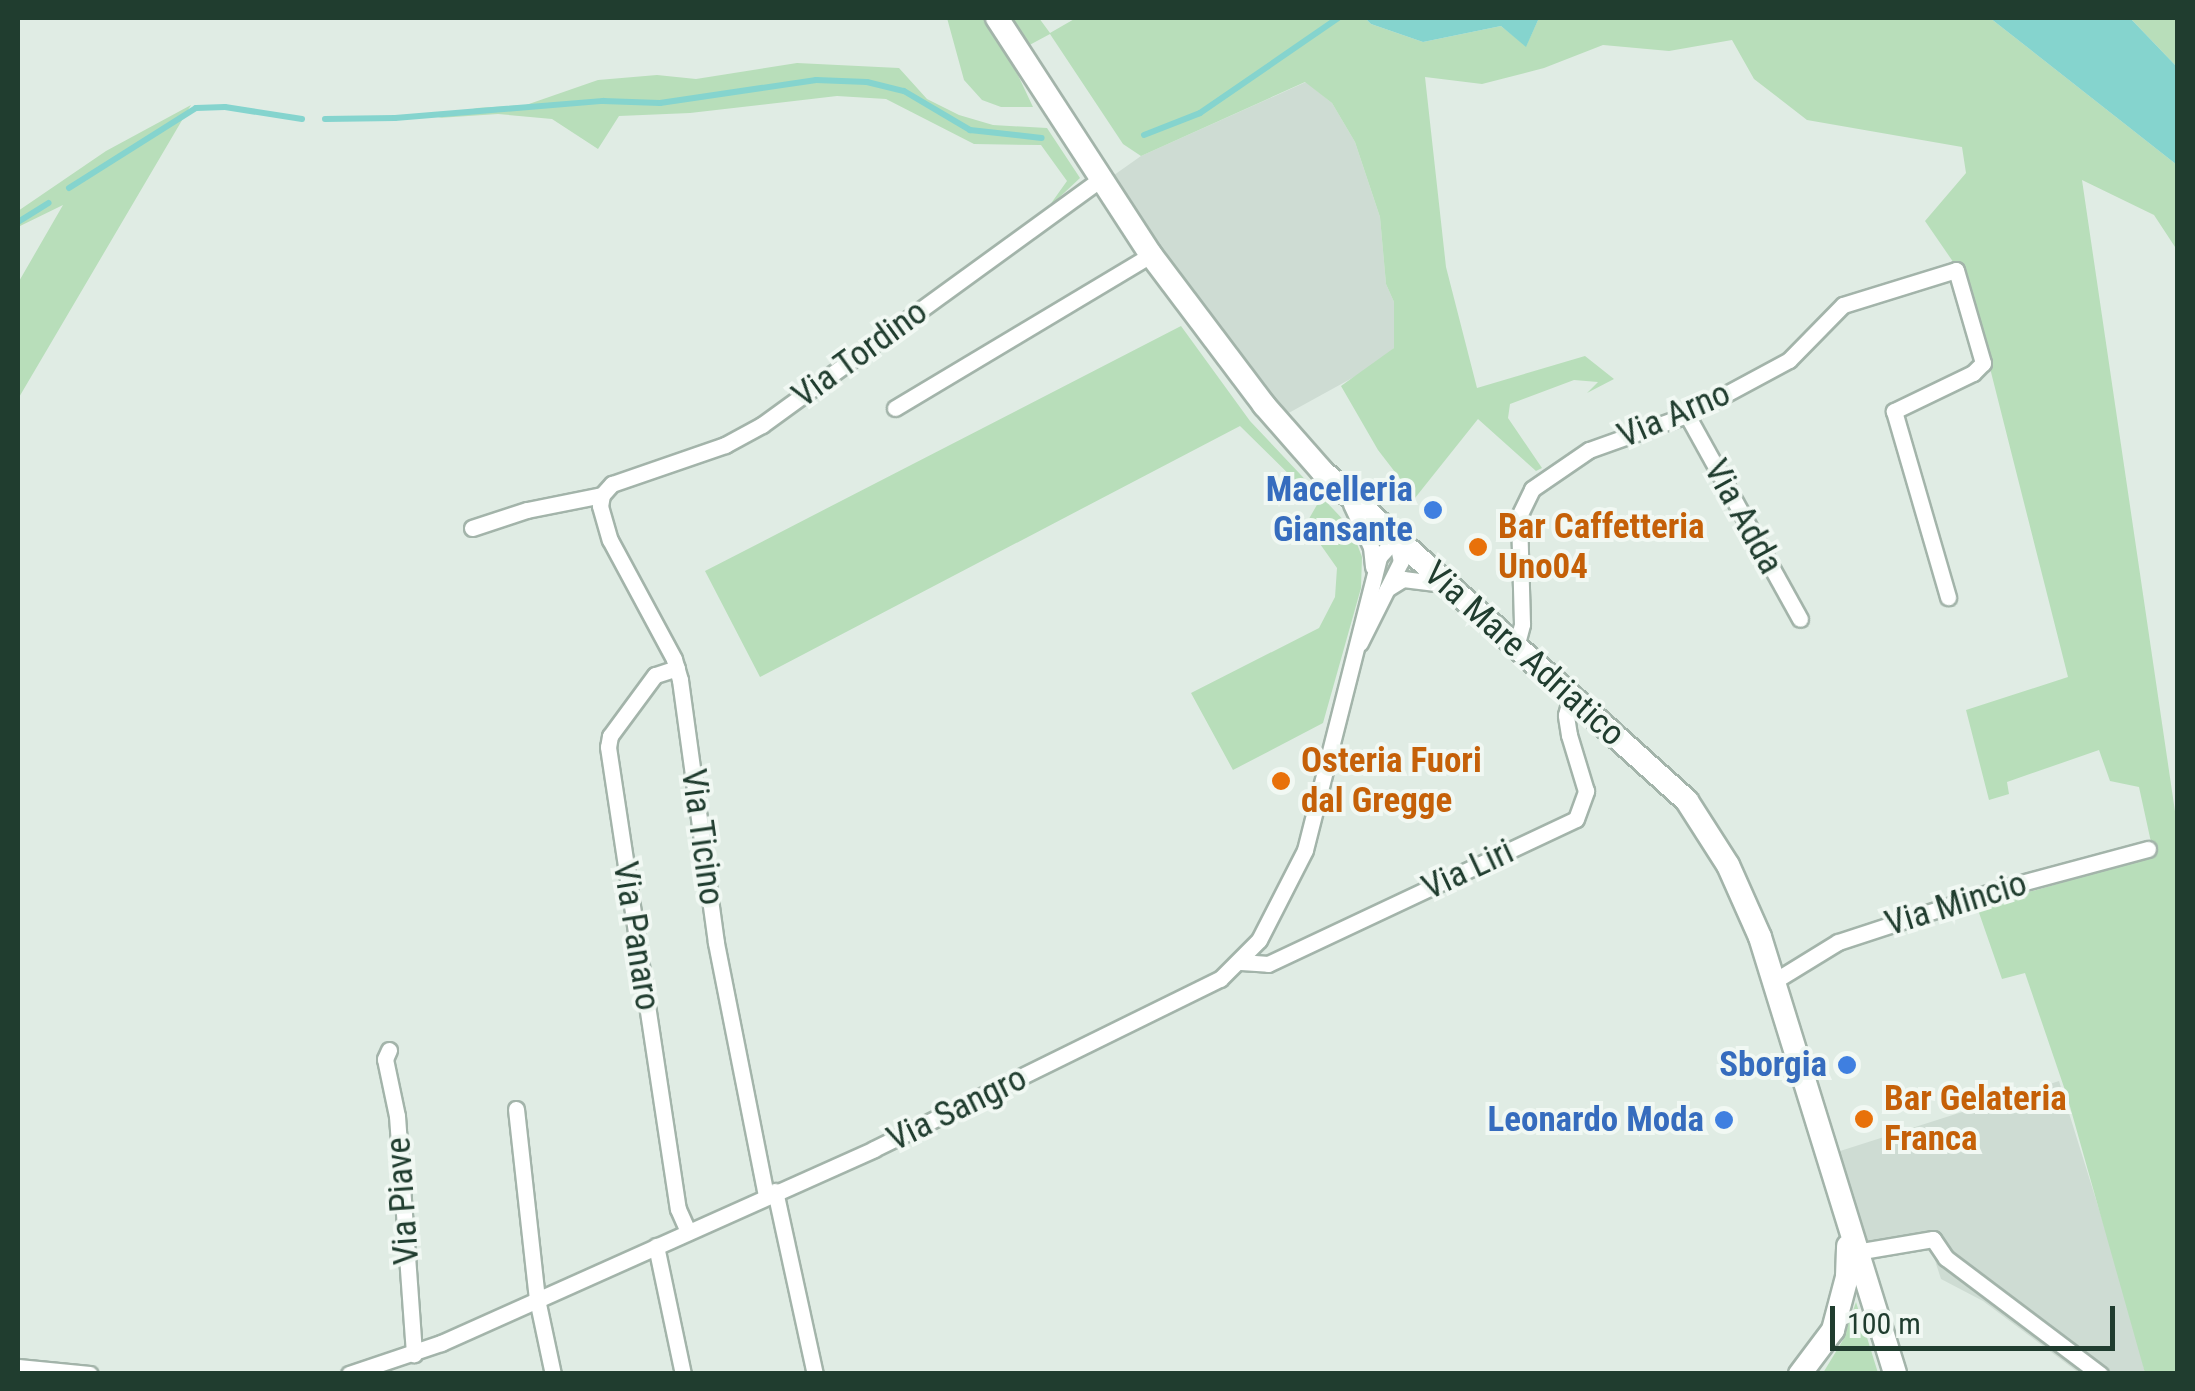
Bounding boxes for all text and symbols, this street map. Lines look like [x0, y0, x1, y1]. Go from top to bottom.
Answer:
street label: Via Tordino [784, 291, 936, 417]
street label: Via Arno [1612, 373, 1736, 457]
street label: Via Adda [1695, 453, 1791, 581]
place label: Macelleria Giansante [1266, 469, 1413, 551]
marker: Macelleria Giansante [1422, 499, 1444, 521]
place label: Bar Caffetteria Uno04 [1498, 506, 1705, 588]
marker: Bar Caffetteria Uno04 [1467, 536, 1489, 558]
street label: Via Mare Adriatico [1415, 553, 1633, 755]
place label: Osteria Fuori dal Gregge [1301, 740, 1482, 822]
street label: Via Ticino [672, 766, 732, 908]
marker: Osteria Fuori dal Gregge [1270, 770, 1292, 792]
street label: Via Liri [1416, 831, 1520, 909]
street label: Via Panaro [604, 859, 668, 1013]
street label: Via Mincio [1880, 863, 2032, 945]
place label: Sborgia [1719, 1044, 1827, 1086]
marker: Sborgia [1836, 1054, 1858, 1076]
street label: Via Sangro [881, 1057, 1033, 1161]
place label: Bar Gelateria Franca [1884, 1078, 2067, 1160]
place label: Leonardo Moda [1487, 1099, 1704, 1141]
marker: Bar Gelateria Franca [1853, 1108, 1875, 1130]
marker: Leonardo Moda [1713, 1109, 1735, 1131]
street label: Via Piave [378, 1136, 428, 1266]
scale bar [1835, 1286, 2120, 1348]
text: 100 m [1847, 1306, 1921, 1341]

